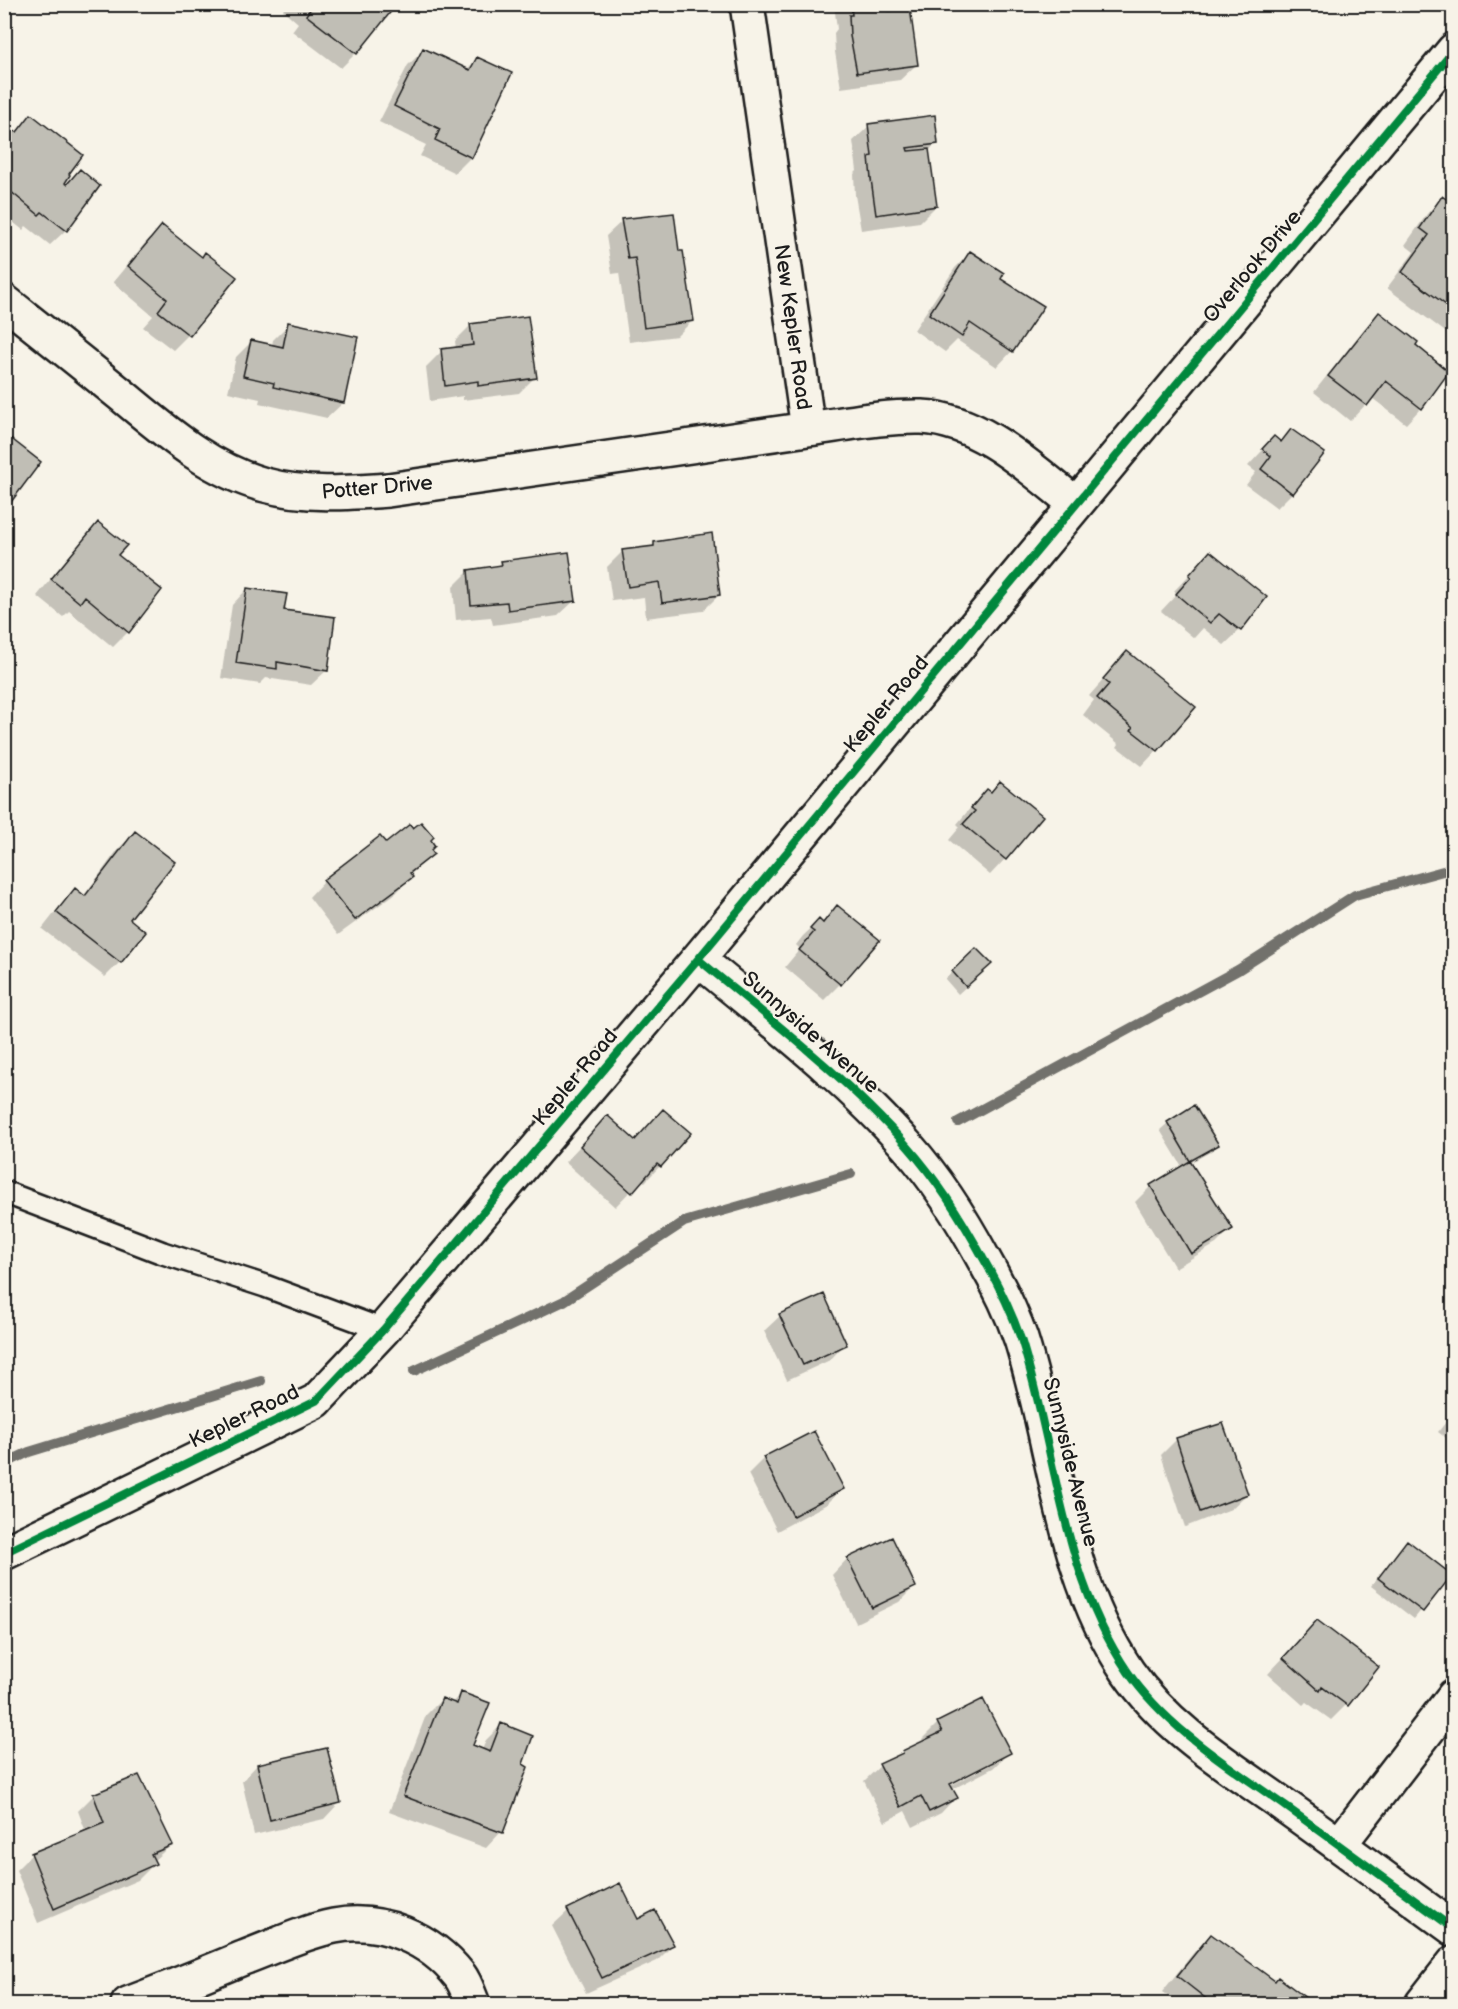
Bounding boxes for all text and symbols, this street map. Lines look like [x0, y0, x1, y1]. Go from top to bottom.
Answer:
street label: Overlook Drive [1198, 205, 1307, 328]
street label: New Kepler Road [769, 243, 817, 411]
street label: Potter Drive [320, 470, 434, 505]
street label: Kepler Road [839, 651, 934, 758]
street label: Sunnyside Avenue [737, 966, 884, 1099]
street label: Kepler Road [528, 1024, 623, 1131]
street label: Sunnyside Avenue [1037, 1375, 1104, 1549]
street label: Kepler Road [185, 1379, 303, 1454]

